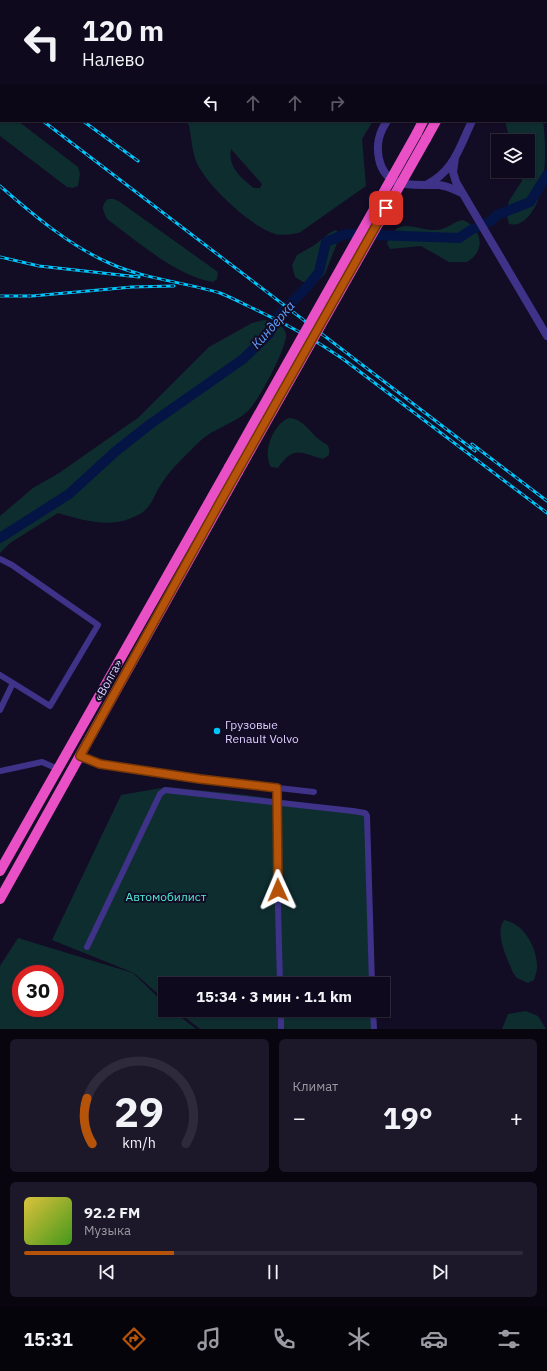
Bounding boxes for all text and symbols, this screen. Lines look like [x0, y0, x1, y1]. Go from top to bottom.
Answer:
text: 120 m [82, 12, 164, 49]
icon: left [16, 16, 68, 68]
text: Налево [82, 48, 145, 71]
icon: left [200, 92, 222, 114]
icon: ahead [242, 92, 264, 114]
icon: ahead [284, 92, 306, 114]
icon: right [326, 92, 348, 114]
map controls [491, 134, 535, 178]
button: layers [491, 134, 535, 178]
pin [369, 191, 403, 225]
icon: arrive [375, 197, 397, 219]
water label: Киндерка [248, 297, 298, 353]
street label: «Волга» [91, 657, 125, 703]
place label: Грузовые Renault Volvo [225, 717, 299, 746]
marker: Грузовые Renault Volvo [212, 726, 222, 736]
position arrow [257, 869, 299, 911]
park label: Автомобилист [125, 889, 207, 904]
speed limit sign: 30 [12, 965, 64, 1017]
text: 15:34 · 3 мин · 1.1 km [196, 987, 352, 1006]
text: Климат [293, 1078, 338, 1095]
text: 29 [114, 1083, 164, 1137]
text: 19° [383, 1098, 433, 1137]
text: − [293, 1103, 306, 1132]
text: + [510, 1103, 523, 1132]
text: km/h [122, 1132, 156, 1151]
text: 92.2 FM [84, 1203, 140, 1222]
text: Музыка [84, 1222, 131, 1239]
icon: previous [96, 1261, 118, 1283]
icon: pause [262, 1261, 284, 1283]
icon: next [429, 1261, 451, 1283]
icon: directions [120, 1325, 148, 1353]
icon: music [195, 1325, 223, 1353]
icon: phone [270, 1325, 298, 1353]
icon: climate [345, 1325, 373, 1353]
icon: car [420, 1325, 448, 1353]
icon: filters [495, 1325, 523, 1353]
text: 15:31 [24, 1328, 73, 1351]

